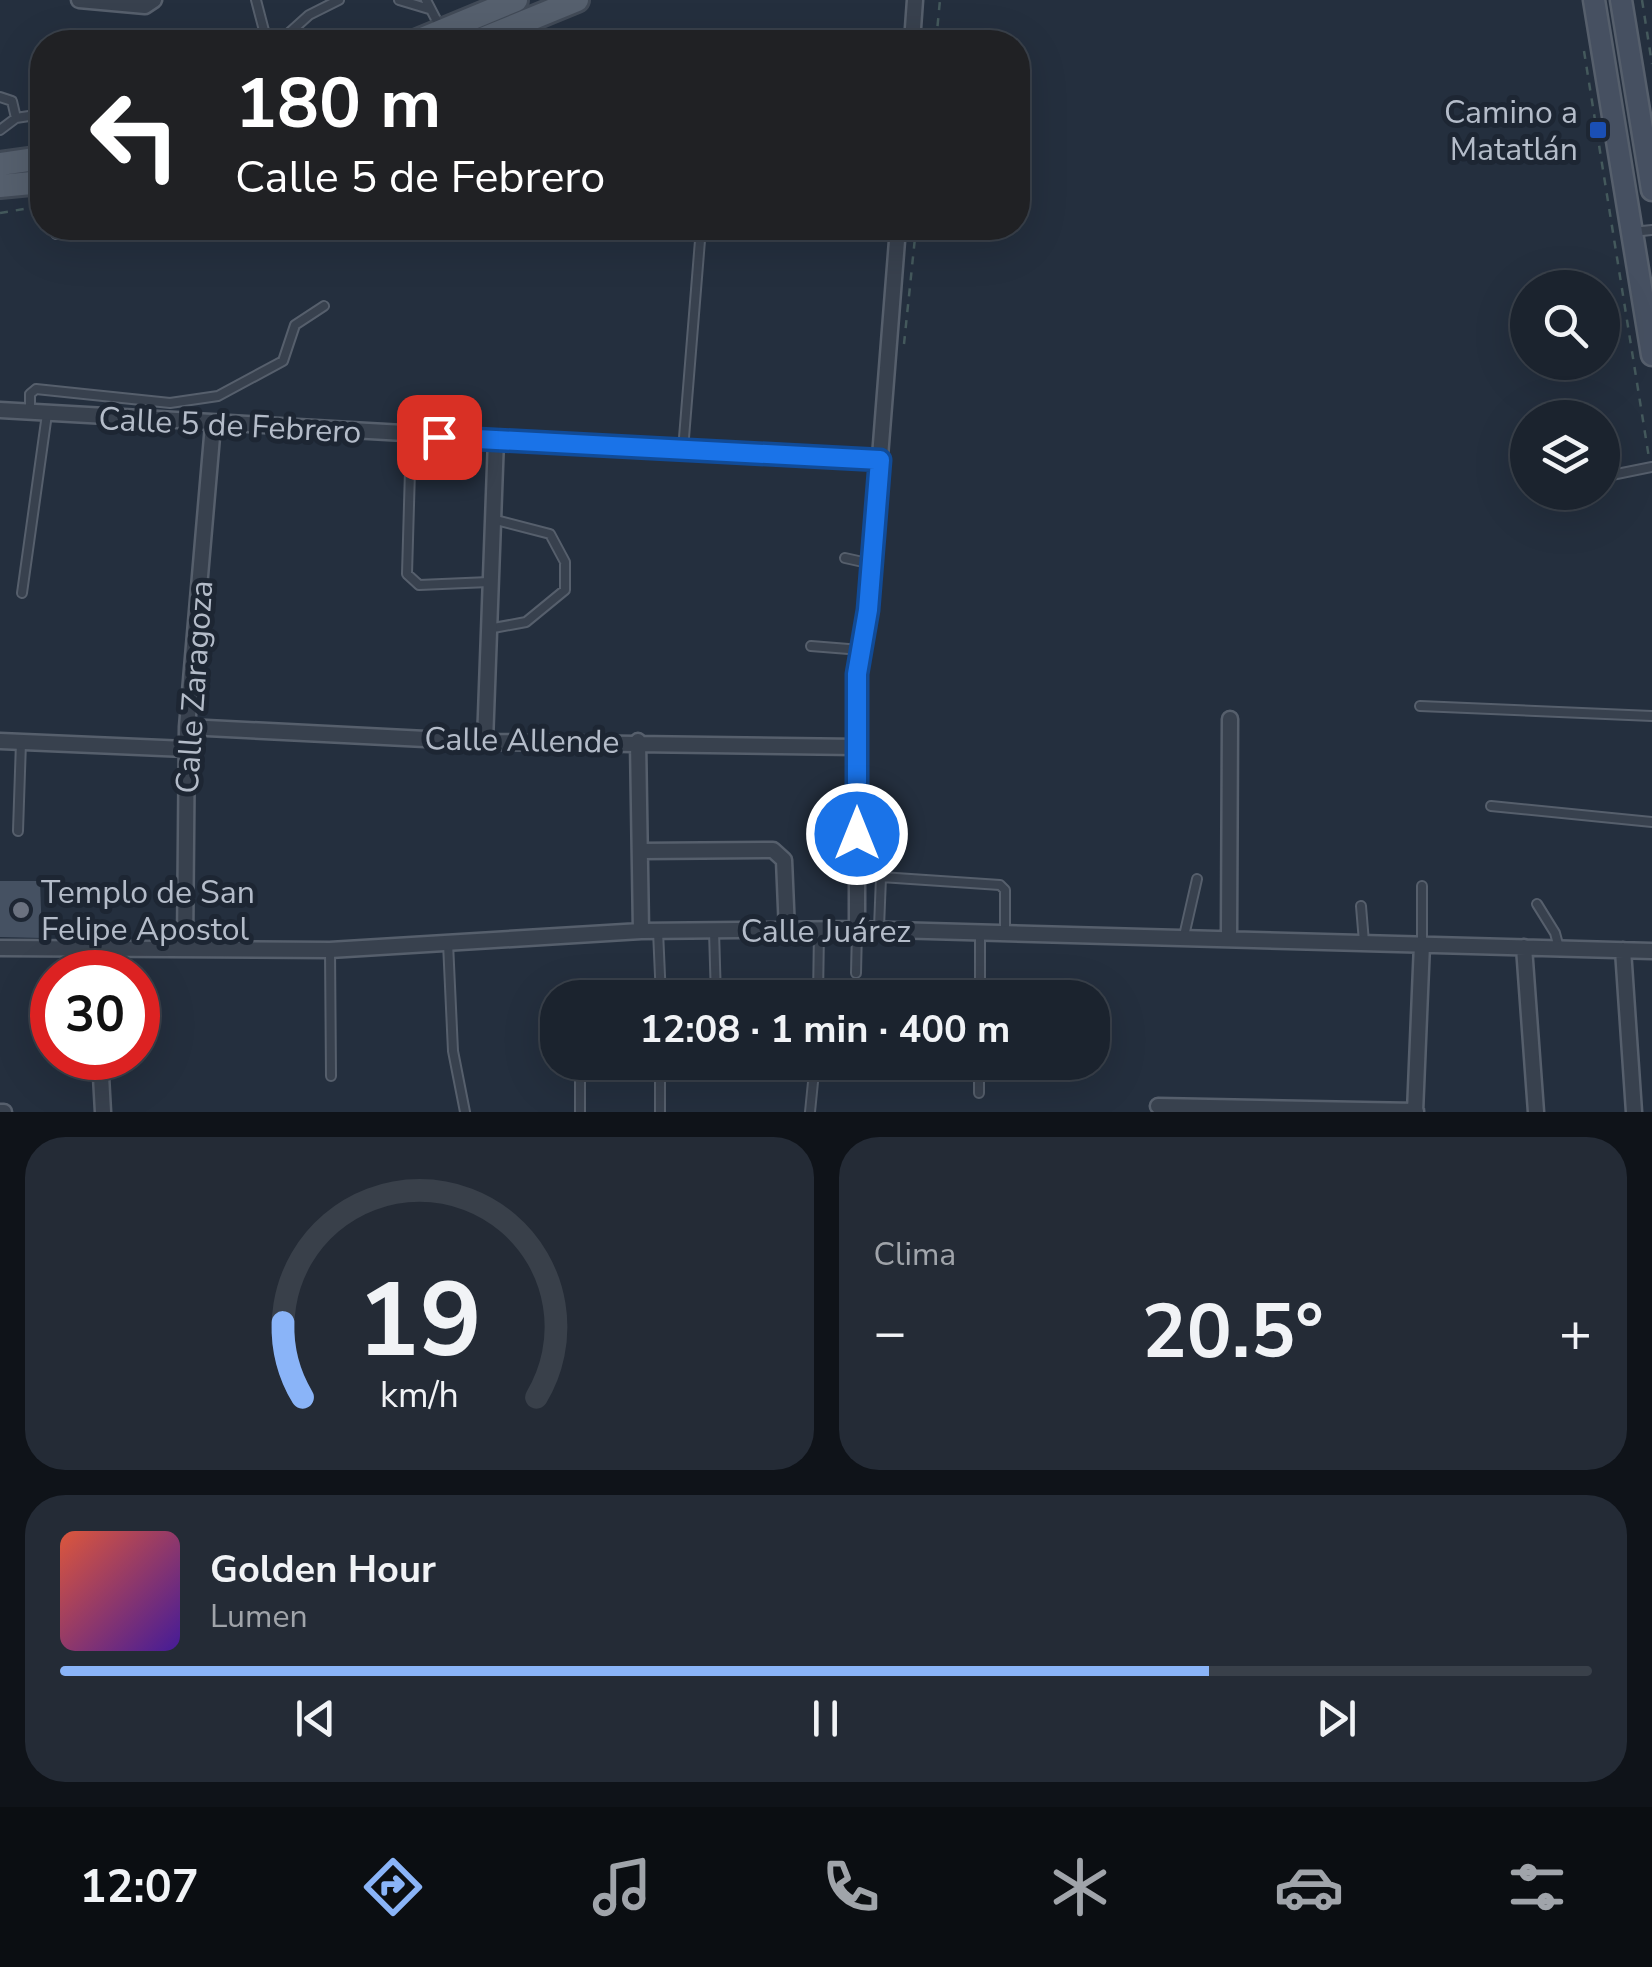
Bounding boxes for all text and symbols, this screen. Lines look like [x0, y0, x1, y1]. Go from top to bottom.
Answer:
text: 180 m [235, 56, 441, 152]
icon: left [70, 70, 200, 200]
place label: Camino a Matatlán [1444, 91, 1578, 171]
marker: Camino a Matatlán [1587, 119, 1609, 141]
text: Calle 5 de Febrero [235, 147, 605, 208]
map controls [1510, 270, 1620, 510]
button: search [1510, 270, 1620, 380]
pin [397, 395, 482, 480]
street label: Calle 5 de Febrero [97, 397, 363, 454]
button: layers [1510, 400, 1620, 510]
icon: arrive [412, 410, 467, 465]
street label: Calle Zaragoza [166, 579, 223, 795]
street label: Calle Allende [424, 717, 620, 764]
position arrow [805, 782, 909, 886]
place label: Templo de San Felipe Apostol [41, 871, 255, 951]
marker: Templo de San Felipe Apostol [10, 899, 32, 921]
street label: Calle Juárez [741, 910, 911, 953]
speed limit sign: 30 [30, 950, 160, 1080]
text: 12:08 · 1 min · 400 m [640, 1004, 1010, 1055]
text: Clima [874, 1233, 956, 1276]
text: 19 [357, 1250, 482, 1392]
text: 20.5° [1142, 1281, 1324, 1383]
text: − [874, 1295, 907, 1370]
text: + [1559, 1295, 1592, 1370]
text: km/h [380, 1371, 459, 1420]
text: Golden Hour [210, 1544, 436, 1595]
text: Lumen [210, 1595, 308, 1638]
icon: previous [288, 1691, 343, 1746]
icon: pause [798, 1691, 853, 1746]
icon: next [1309, 1691, 1364, 1746]
icon: directions [358, 1852, 428, 1922]
icon: music [587, 1852, 657, 1922]
icon: phone [816, 1852, 886, 1922]
icon: climate [1045, 1852, 1115, 1922]
icon: car [1274, 1852, 1344, 1922]
icon: filters [1502, 1852, 1572, 1922]
text: 12:07 [79, 1857, 199, 1918]

